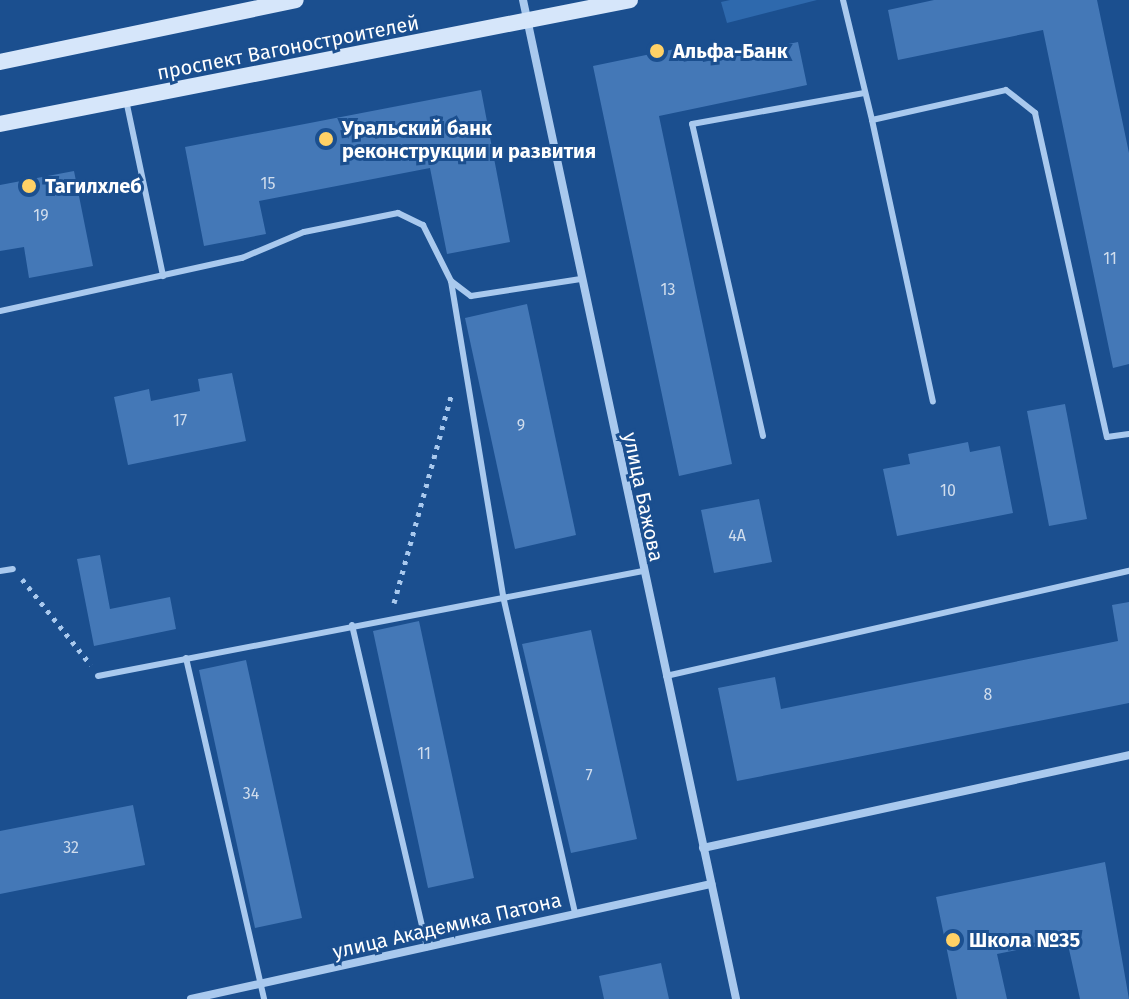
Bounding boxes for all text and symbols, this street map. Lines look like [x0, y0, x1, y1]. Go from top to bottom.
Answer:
street label: проспект Вагоностроителей [155, 11, 421, 85]
place label: Альфа-Банк [673, 39, 788, 63]
marker: Альфа-Банк [648, 42, 666, 60]
place label: Уральский банк реконструкции и развития [342, 116, 596, 163]
marker: Уральский банк реконструкции и развития [317, 130, 335, 148]
place label: Тагилхлеб [45, 174, 142, 198]
house number: 15 [261, 174, 275, 194]
marker: Тагилхлеб [20, 177, 38, 195]
house number: 19 [33, 206, 49, 226]
house number: 11 [1103, 249, 1117, 269]
house number: 13 [661, 280, 675, 300]
house number: 17 [173, 411, 187, 431]
house number: 9 [517, 416, 525, 436]
street label: улица Бажова [618, 430, 668, 564]
house number: 10 [940, 481, 956, 501]
house number: 4А [728, 526, 746, 546]
house number: 8 [984, 685, 992, 705]
house number: 11 [417, 744, 431, 764]
house number: 7 [585, 766, 593, 786]
house number: 34 [243, 784, 259, 804]
house number: 32 [63, 838, 79, 858]
street label: улица Академика Патона [330, 888, 564, 964]
place label: Школа №35 [969, 928, 1080, 952]
marker: Школа №35 [944, 931, 962, 949]

